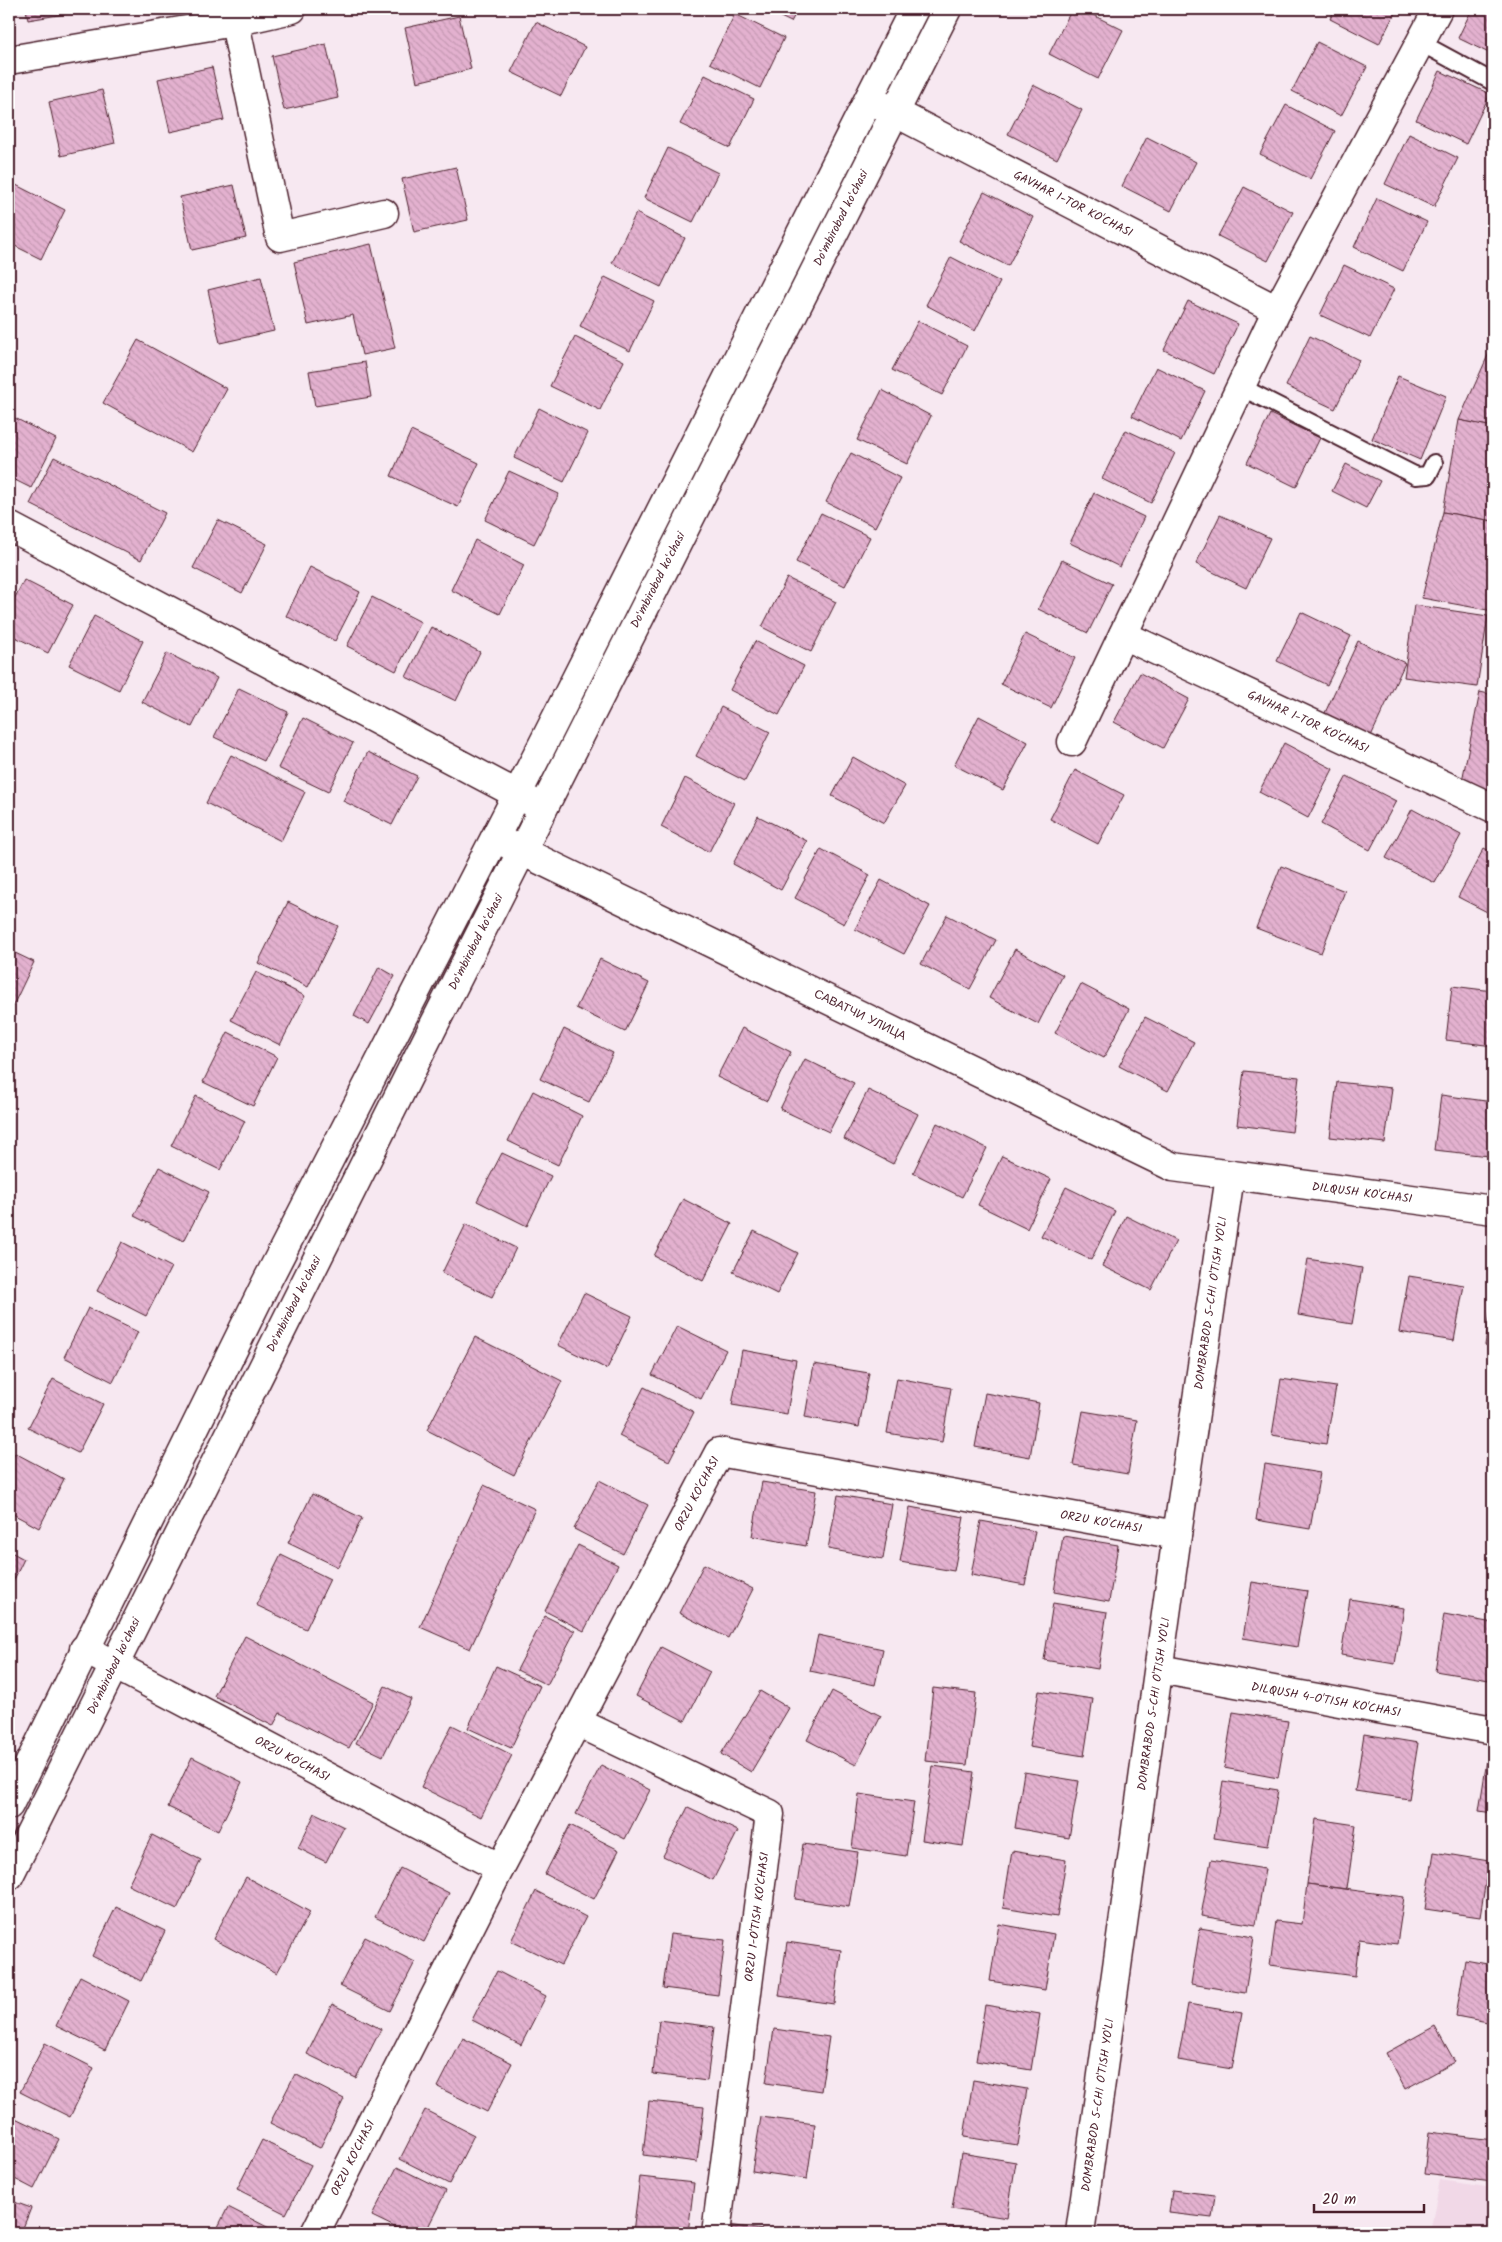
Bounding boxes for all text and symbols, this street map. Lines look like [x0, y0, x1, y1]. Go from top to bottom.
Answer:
street label: Doʻmbirobod koʻchasi [809, 166, 874, 269]
street label: GAVHAR 1-TOR KO'CHASI [1010, 166, 1136, 243]
street label: Doʻmbirobod koʻchasi [626, 528, 691, 631]
street label: GAVHAR 1-TOR KO'CHASI [1244, 686, 1372, 759]
street label: Doʻmbirobod koʻchasi [444, 890, 509, 993]
street label: САВАТЧИ УЛИЦА [811, 984, 909, 1046]
street label: DILQUSH KO'CHASI [1311, 1177, 1414, 1209]
street label: DOMBRABOD 5-CHI O'TISH YO'LI [1189, 1215, 1233, 1391]
street label: Doʻmbirobod koʻchasi [262, 1252, 327, 1355]
street label: ORZU KO'CHASI [669, 1453, 725, 1535]
street label: ORZU KO'CHASI [1059, 1505, 1144, 1539]
street label: Doʻmbirobod koʻchasi [82, 1613, 146, 1718]
street label: DOMBRABOD 5-CHI O'TISH YO'LI [1132, 1616, 1176, 1792]
street label: DILQUSH 4-O'TISH KO'CHASI [1250, 1677, 1403, 1723]
street label: ORZU KO'CHASI [251, 1731, 333, 1787]
street label: ORZU 1-O'TISH KO'CHASI [740, 1851, 774, 1983]
street label: DOMBRABOD 5-CHI O'TISH YO'LI [1076, 2017, 1120, 2193]
street label: ORZU KO'CHASI [326, 2117, 380, 2199]
scale bar [1314, 2182, 1424, 2214]
text: 20 m [1322, 2188, 1356, 2212]

